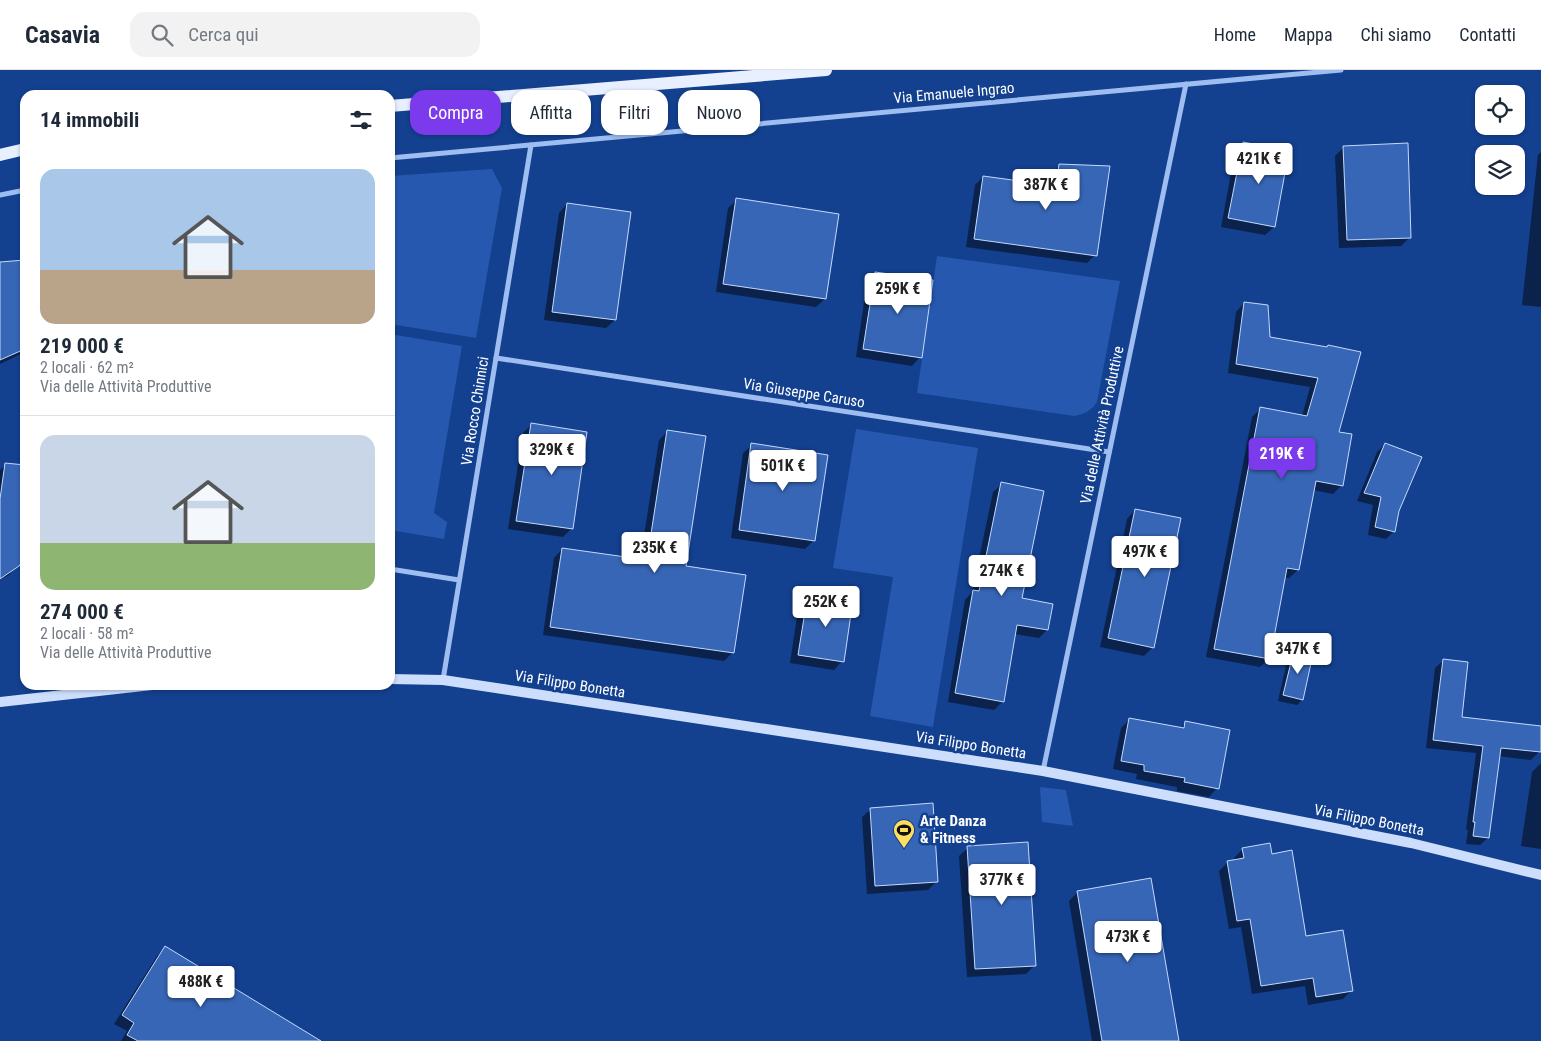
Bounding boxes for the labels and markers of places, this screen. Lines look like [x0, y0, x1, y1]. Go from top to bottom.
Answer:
pin: 421K € [1218, 142, 1300, 185]
pin: 387K € [1005, 168, 1087, 211]
pin: 259K € [857, 272, 939, 315]
pin: 329K € [511, 434, 593, 476]
pin: 219K € [1241, 438, 1323, 480]
pin: 501K € [742, 450, 824, 492]
pin: 235K € [614, 532, 696, 574]
pin: 497K € [1104, 536, 1186, 578]
pin: 274K € [961, 554, 1043, 597]
pin: 252K € [785, 586, 867, 628]
pin: 347K € [1257, 632, 1339, 675]
place label: Arte Danza & Fitness [920, 812, 986, 847]
sports icon: Arte Danza & Fitness [892, 818, 916, 849]
pin: 377K € [961, 864, 1043, 906]
pin: 473K € [1087, 920, 1169, 963]
pin: 488K € [160, 966, 242, 1008]

